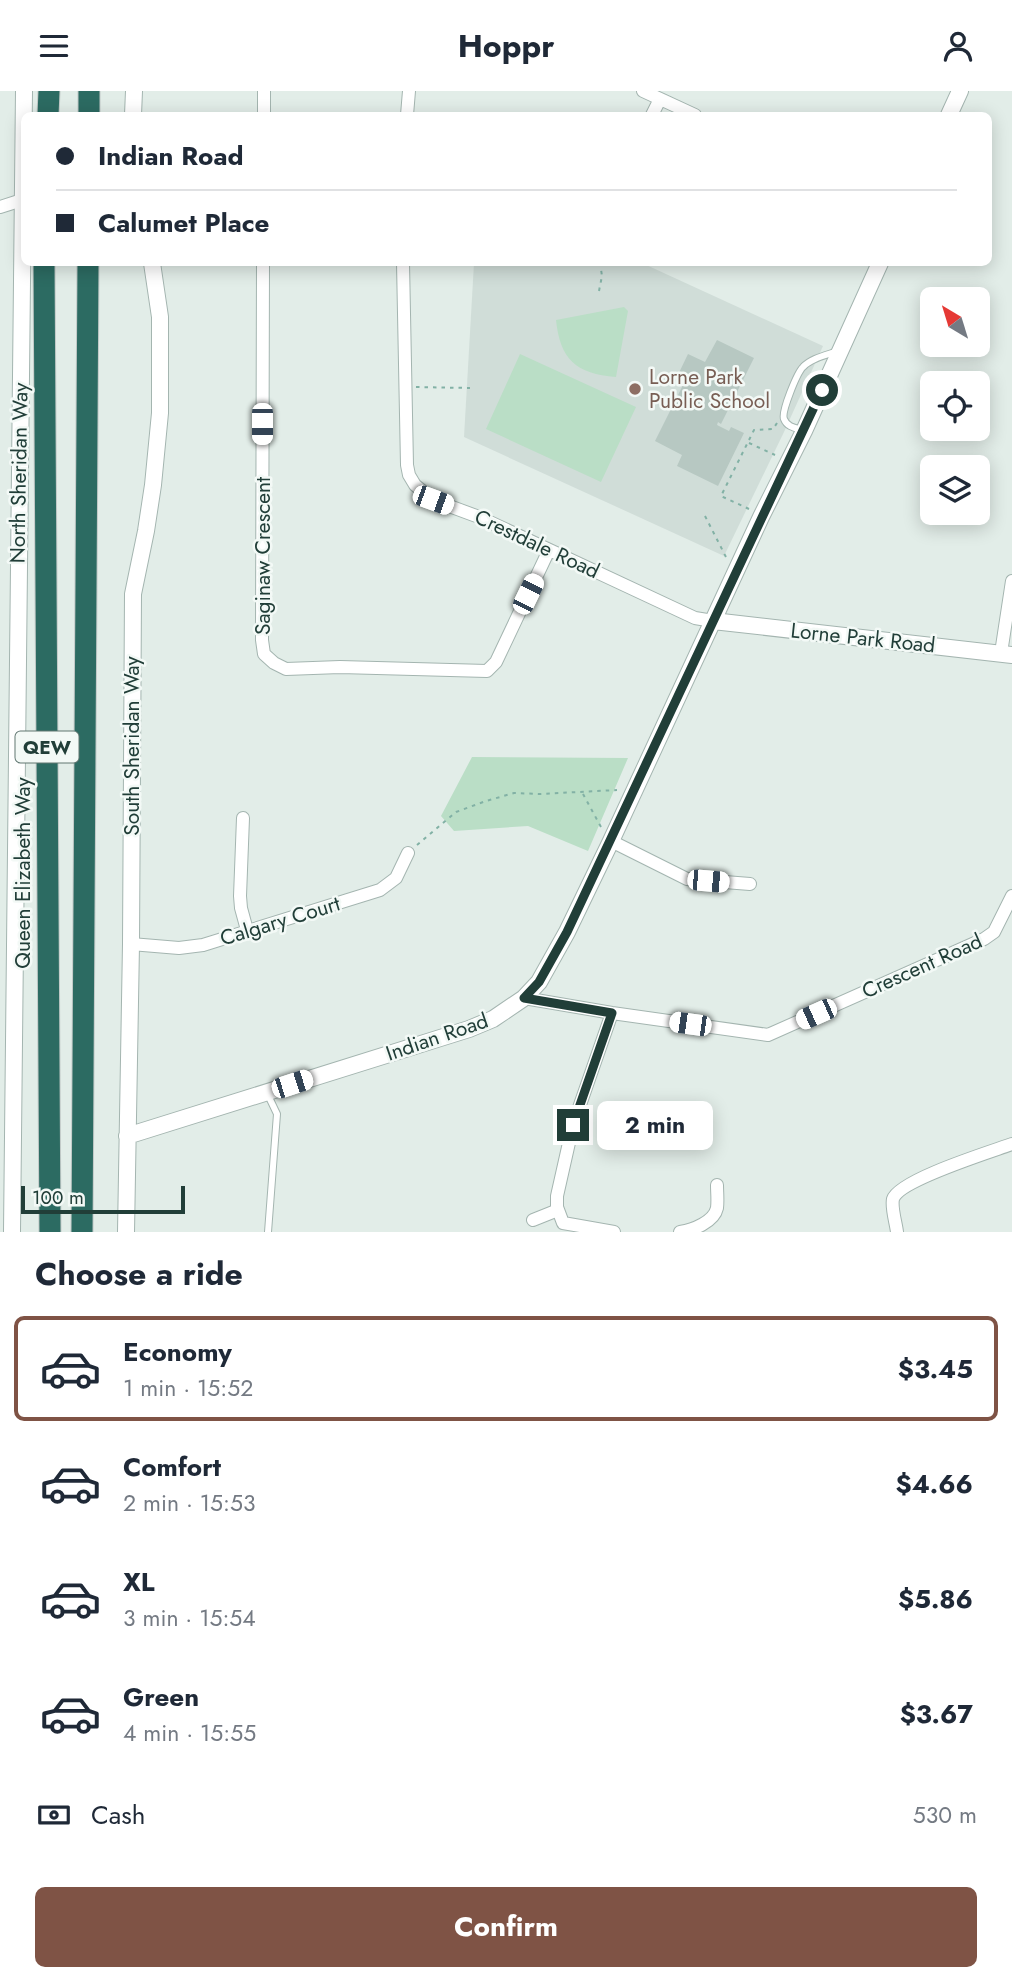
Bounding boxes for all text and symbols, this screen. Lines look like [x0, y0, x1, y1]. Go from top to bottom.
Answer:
text: Hoppr [458, 23, 554, 69]
icon: menu [35, 27, 73, 65]
icon: person [939, 27, 977, 65]
text: Indian Road [98, 137, 243, 175]
text: Calumet Place [98, 204, 269, 242]
north arrow [920, 287, 990, 357]
map controls [920, 287, 990, 525]
place label: Lorne Park Public School [649, 362, 770, 416]
button: locate [920, 371, 990, 441]
route start [806, 374, 838, 406]
marker: Lorne Park Public School [627, 381, 643, 397]
street label: North Sheridan Way [2, 382, 36, 564]
car [252, 403, 273, 445]
button: layers [920, 455, 990, 525]
street label: Saginaw Crescent [248, 477, 278, 635]
car [410, 483, 457, 517]
street label: Crestdale Road [470, 502, 604, 586]
car [510, 571, 547, 617]
street label: Lorne Park Road [789, 615, 937, 661]
street label: South Sheridan Way [117, 655, 147, 836]
road number: QEW [16, 731, 78, 762]
street label: Queen Elizabeth Way [8, 777, 38, 969]
car [687, 869, 730, 893]
street label: Calgary Court [216, 889, 344, 953]
street label: Crescent Road [857, 926, 987, 1006]
car [793, 996, 840, 1032]
street label: Indian Road [382, 1006, 492, 1068]
car [668, 1011, 713, 1037]
car [269, 1068, 316, 1100]
callout: 2 min [598, 1101, 713, 1149]
text: 2 min [625, 1108, 685, 1142]
route end [557, 1109, 589, 1141]
scale bar [21, 1183, 186, 1215]
text: 100 m [32, 1184, 84, 1211]
text: Choose a ride [35, 1251, 243, 1297]
text: Economy [123, 1333, 232, 1371]
icon: car [39, 1337, 102, 1400]
text: $3.45 [898, 1350, 973, 1388]
text: 1 min · 15:52 [123, 1371, 253, 1405]
text: Comfort [123, 1448, 221, 1486]
icon: car [39, 1452, 102, 1515]
text: $4.66 [896, 1465, 973, 1503]
text: 2 min · 15:53 [123, 1486, 255, 1520]
text: XL [123, 1563, 155, 1601]
icon: car [39, 1567, 102, 1630]
text: $5.86 [898, 1580, 973, 1618]
text: 3 min · 15:54 [123, 1601, 256, 1635]
text: Green [123, 1678, 199, 1716]
icon: car [39, 1682, 102, 1745]
text: $3.67 [900, 1695, 973, 1733]
text: 4 min · 15:55 [123, 1716, 256, 1750]
icon: cash [35, 1796, 73, 1834]
text: Cash [91, 1796, 145, 1834]
text: 530 m [913, 1798, 977, 1832]
button: Confirm [35, 1887, 977, 1967]

